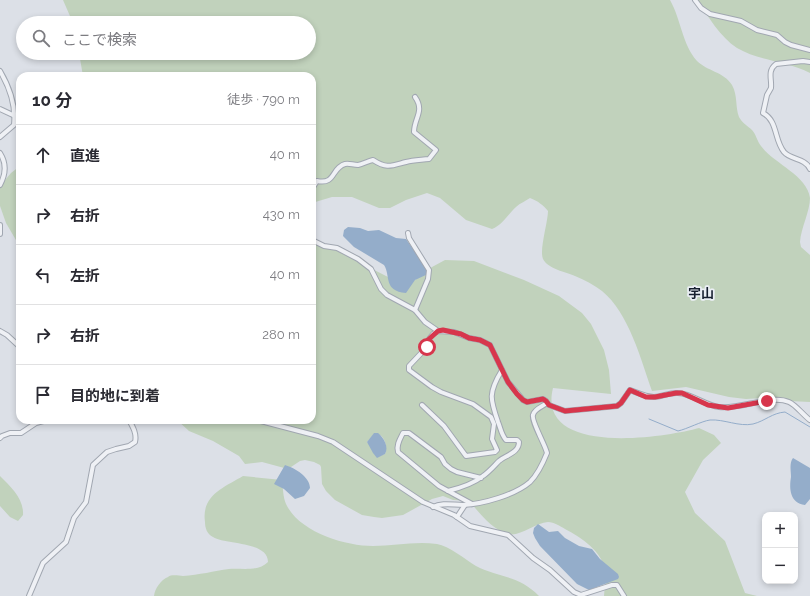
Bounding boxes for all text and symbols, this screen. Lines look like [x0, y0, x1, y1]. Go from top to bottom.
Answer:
search box [16, 16, 316, 60]
icon: search [30, 27, 52, 49]
text: ここで検索 [62, 31, 137, 49]
text: 10 分 [32, 90, 72, 110]
text: 徒歩 · 790 m [227, 92, 300, 107]
icon: ahead [32, 144, 54, 166]
text: 直進 [70, 147, 100, 165]
text: 40 m [270, 147, 300, 162]
icon: right [32, 204, 54, 226]
text: 右折 [70, 207, 100, 225]
text: 430 m [263, 207, 300, 222]
icon: left [32, 264, 54, 286]
text: 左折 [70, 267, 100, 285]
text: 40 m [270, 267, 300, 282]
district label: 宇山 [688, 286, 714, 301]
icon: right [32, 324, 54, 346]
text: 右折 [70, 327, 100, 345]
text: 280 m [262, 327, 300, 342]
route start [418, 338, 436, 356]
icon: arrive [32, 384, 54, 406]
text: 目的地に到着 [70, 387, 160, 405]
route end [758, 392, 776, 410]
map controls [762, 512, 798, 584]
button: + [762, 512, 798, 548]
button: − [762, 548, 798, 584]

